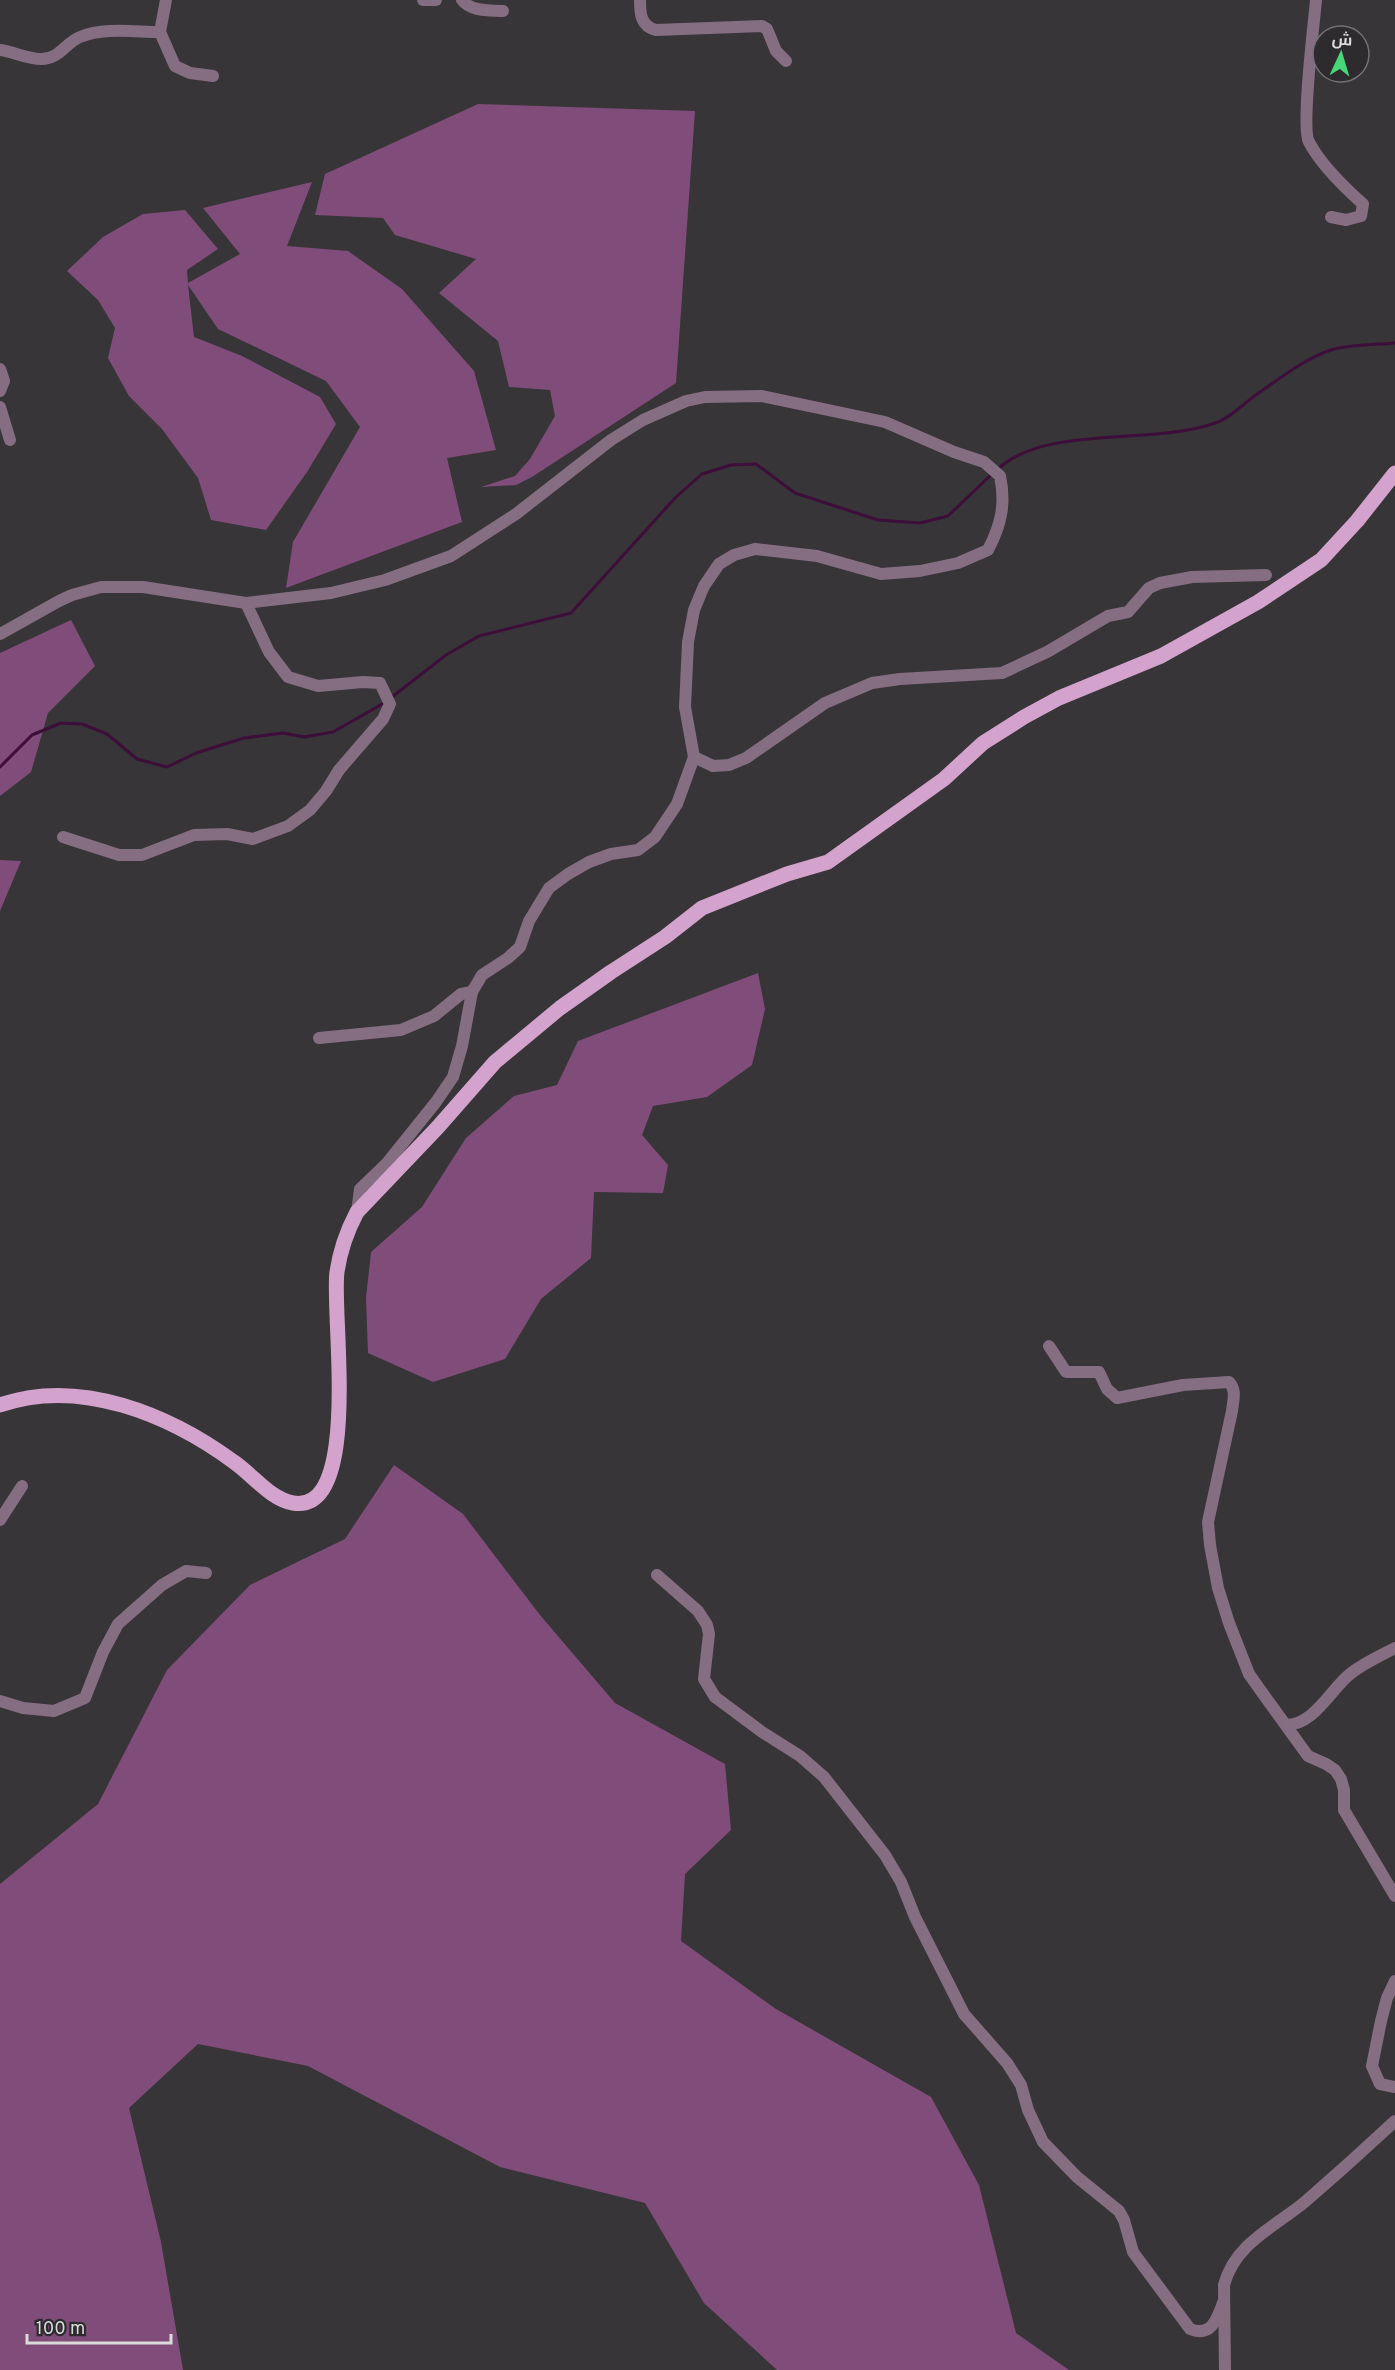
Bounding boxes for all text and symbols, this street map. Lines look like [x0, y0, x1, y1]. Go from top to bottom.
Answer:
north arrow [1311, 24, 1371, 84]
text: ش [1331, 30, 1353, 52]
scale bar [27, 2307, 171, 2345]
text: 100 m [36, 2318, 85, 2341]

